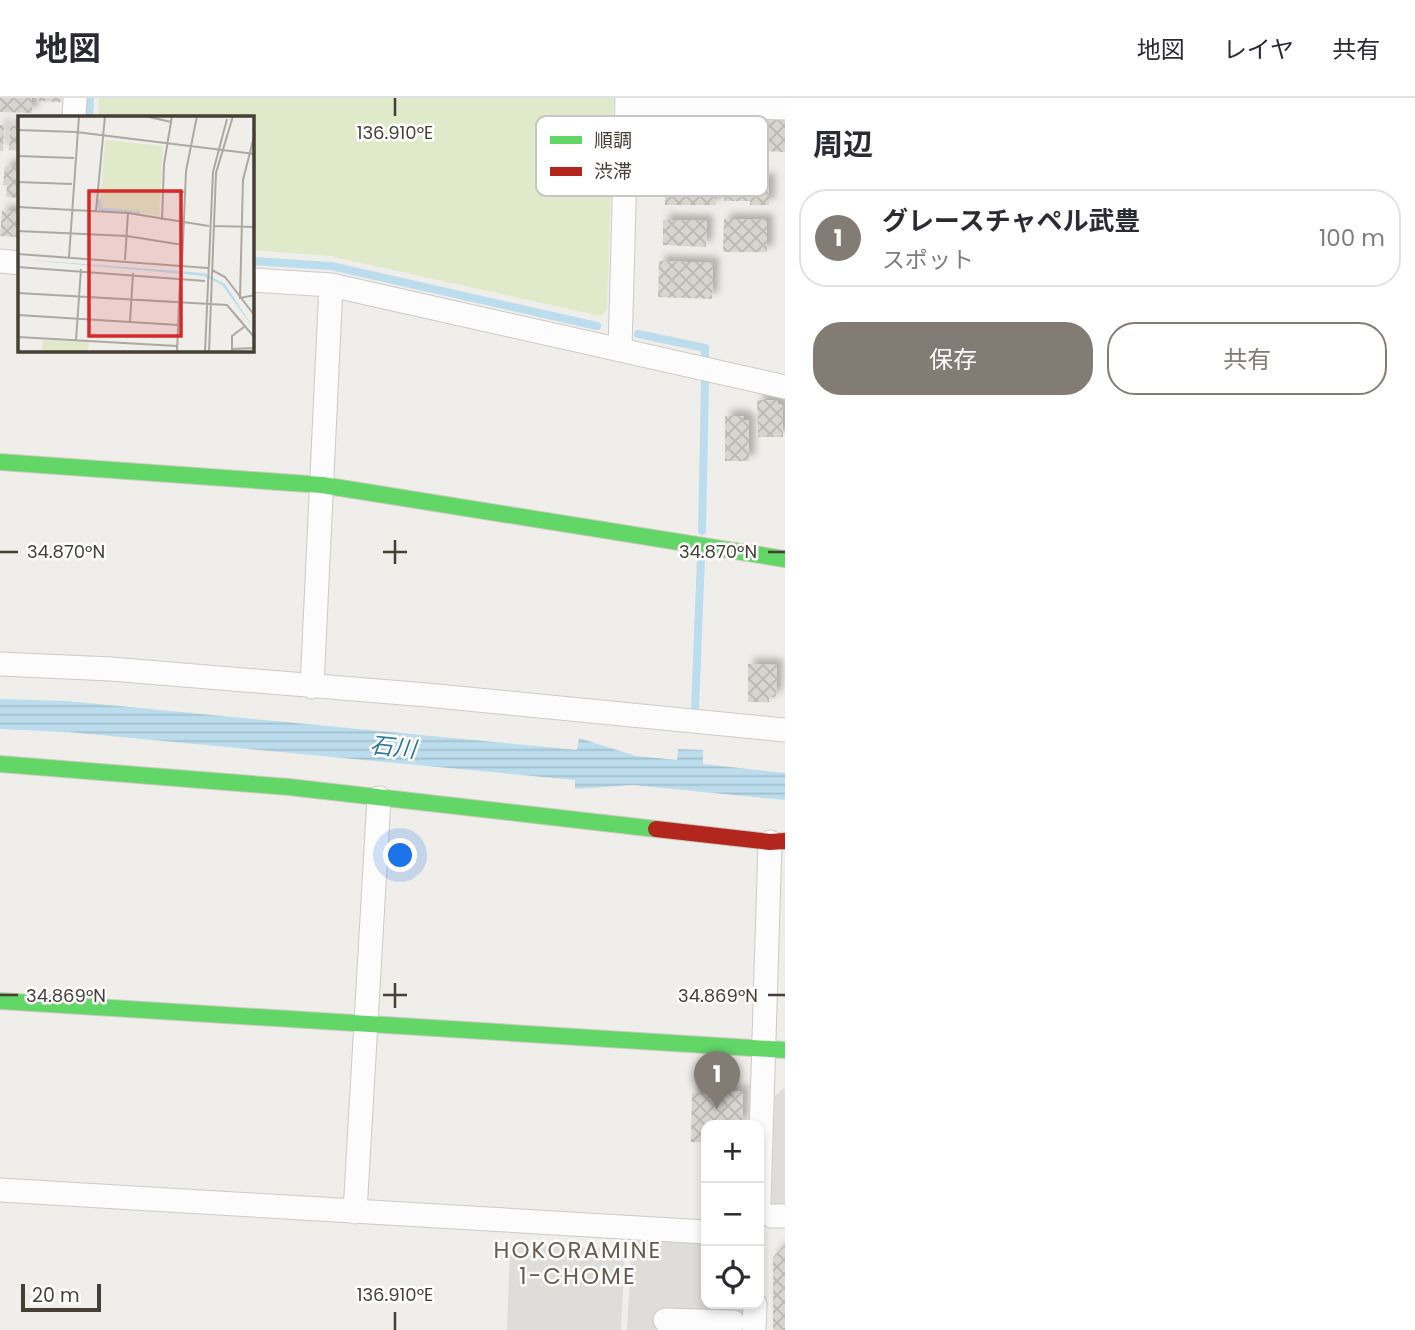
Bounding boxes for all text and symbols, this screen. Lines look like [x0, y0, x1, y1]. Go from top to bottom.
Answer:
text: 地図 [35, 25, 101, 72]
text: 地図 [1137, 33, 1185, 66]
text: レイヤ [1223, 33, 1294, 66]
text: 共有 [1332, 33, 1380, 66]
inset map [18, 116, 254, 352]
legend [536, 116, 768, 196]
text: 136.910°E [357, 120, 433, 145]
text: 周辺 [813, 123, 873, 166]
text: 順調 [594, 127, 632, 154]
text: 渋滞 [594, 158, 632, 185]
text: グレースチャペル武豊 [882, 203, 1140, 239]
text: 1 [834, 222, 842, 254]
text: 100 m [1319, 222, 1385, 254]
text: スポット [882, 244, 974, 276]
button: 保存 [813, 322, 1093, 395]
button: 共有 [1107, 322, 1387, 395]
text: 34.870°N [27, 539, 105, 564]
text: 34.870°N [679, 539, 757, 564]
water label: 石川 [368, 729, 421, 766]
your location [383, 838, 417, 872]
text: 34.869°N [26, 983, 106, 1008]
text: 34.869°N [678, 983, 758, 1008]
pin: 1 [694, 1051, 740, 1109]
map controls [701, 1120, 764, 1309]
button: + [701, 1120, 764, 1183]
button: − [701, 1183, 764, 1246]
district label: HOKORAMINE 1-CHOME [494, 1234, 662, 1292]
button: locate [701, 1246, 764, 1309]
scale bar [21, 1281, 102, 1313]
text: 20 m [32, 1282, 80, 1309]
text: 136.910°E [357, 1282, 433, 1307]

